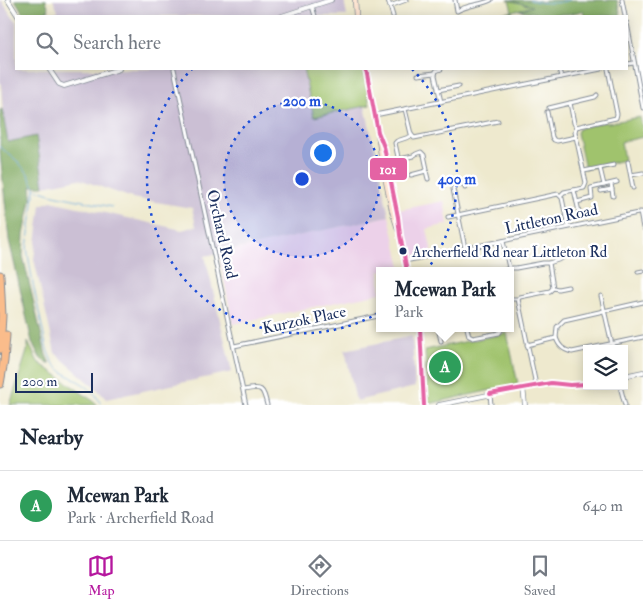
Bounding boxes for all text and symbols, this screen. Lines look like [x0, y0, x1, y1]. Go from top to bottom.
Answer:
search box [15, 15, 628, 70]
icon: search [33, 29, 61, 57]
text: Search here [73, 31, 161, 55]
text: 200 m [283, 92, 321, 111]
your location [310, 140, 336, 166]
line badge: 101 [369, 157, 408, 181]
text: 101 [379, 161, 397, 178]
centre of rings [293, 170, 311, 188]
text: 400 m [437, 170, 476, 189]
street label: Orchard Road [202, 188, 242, 281]
street label: Littleton Road [503, 199, 600, 239]
place label: Archerfield Rd near Littleton Rd [411, 243, 608, 262]
marker: Archerfield Rd near Littleton Rd [398, 246, 408, 256]
popup [376, 267, 514, 332]
text: Mcewan Park [394, 278, 496, 302]
street label: Kurzok Place [261, 301, 348, 339]
text: Park [394, 302, 423, 322]
map controls [583, 345, 628, 390]
button: layers [583, 345, 628, 390]
pin: A [429, 348, 461, 386]
scale bar [15, 370, 92, 393]
text: 200 m [22, 373, 57, 390]
text: Nearby [20, 424, 83, 451]
text: Mcewan Park [67, 484, 169, 508]
text: A [31, 496, 41, 516]
text: 640 m [582, 496, 623, 516]
text: Park · Archerfield Road [67, 508, 214, 528]
tab: Map [87, 552, 115, 599]
tab: Directions [290, 552, 349, 599]
tab: Saved [524, 552, 556, 599]

